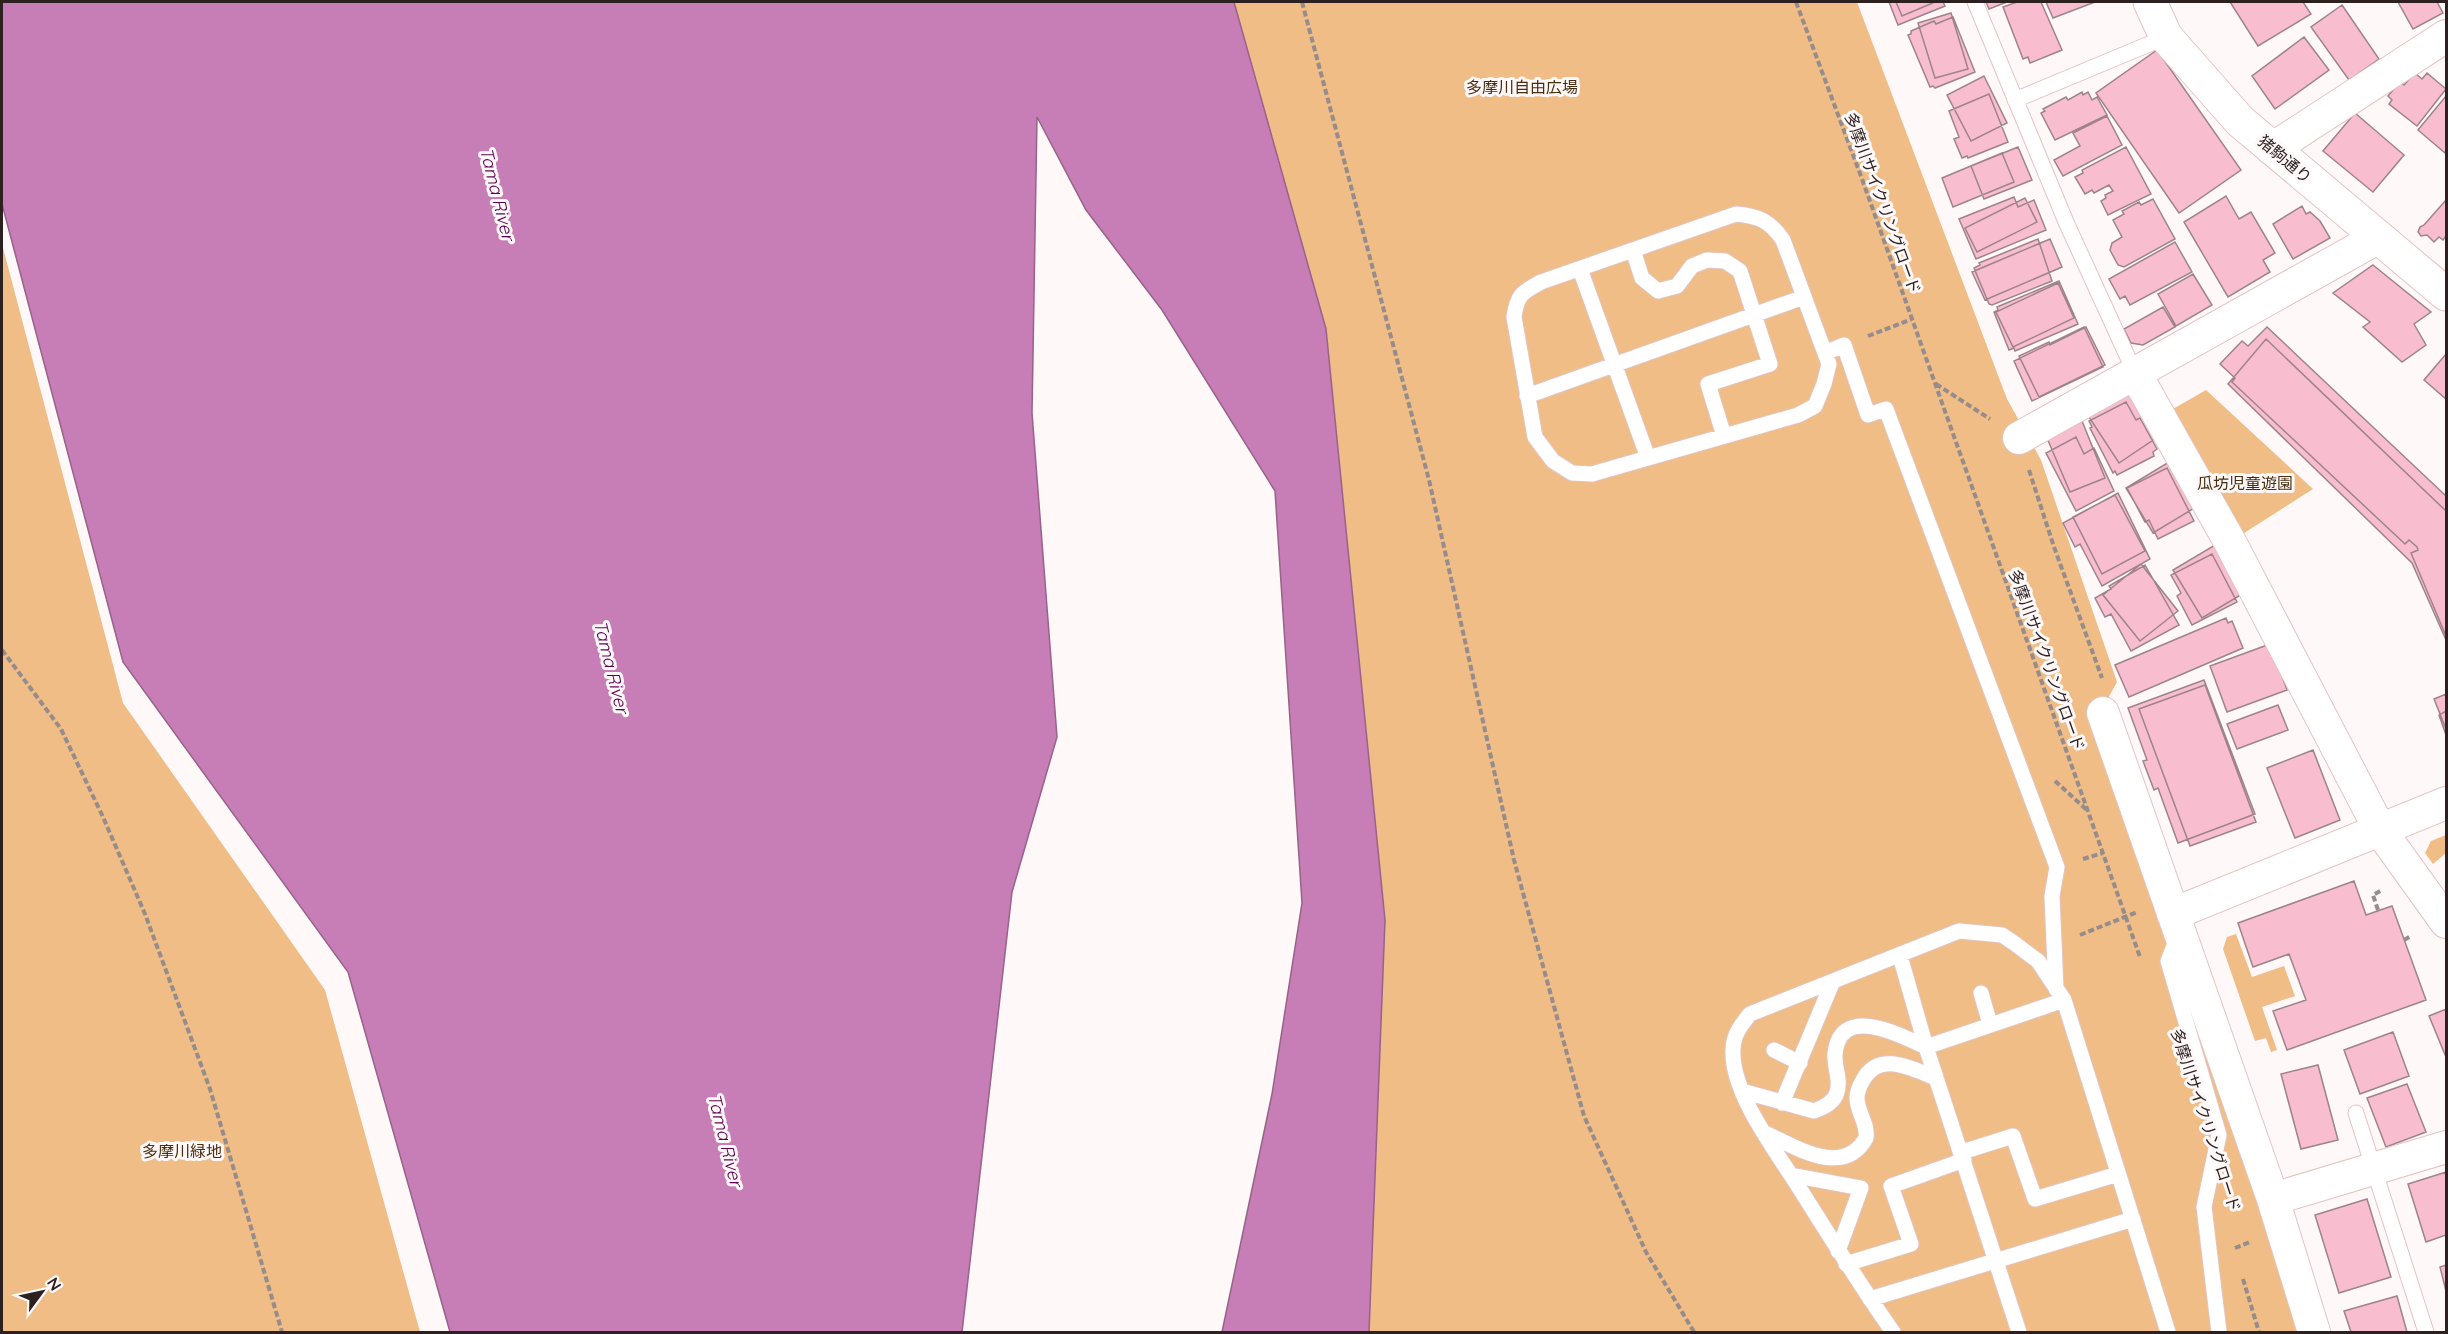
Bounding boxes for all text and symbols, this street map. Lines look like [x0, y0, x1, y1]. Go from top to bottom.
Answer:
park label: 多摩川自由広場 [1466, 77, 1578, 97]
street label: 多摩川サイクリングロード [1841, 110, 1925, 296]
street label: 猪駒通り [2254, 131, 2316, 187]
water label: Tama River [475, 145, 521, 245]
park label: 瓜坊児童遊園 [2197, 473, 2293, 493]
street label: 多摩川サイクリングロード [2005, 567, 2089, 753]
water label: Tama River [589, 618, 635, 718]
street label: 多摩川サイクリングロード [2167, 1026, 2245, 1214]
water label: Tama River [703, 1091, 749, 1191]
park label: 多摩川緑地 [142, 1141, 222, 1161]
north arrow [12, 1262, 72, 1322]
text: N [43, 1273, 66, 1294]

